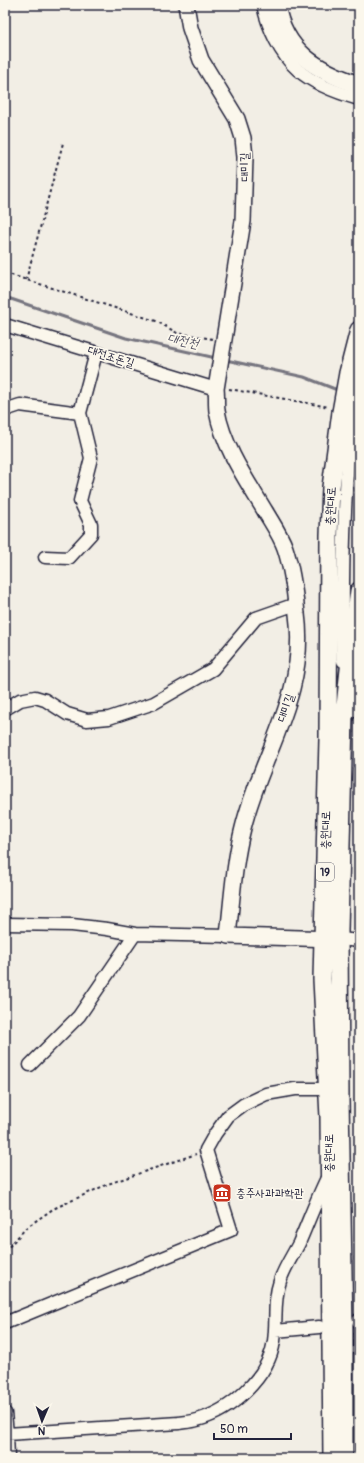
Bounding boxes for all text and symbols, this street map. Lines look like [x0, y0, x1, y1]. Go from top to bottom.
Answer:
street label: 대미길 [237, 152, 253, 182]
water label: 대전천 [166, 330, 202, 352]
street label: 대전조돈길 [86, 343, 137, 371]
street label: 충원대로 [322, 486, 340, 526]
street label: 대미길 [274, 692, 298, 724]
street label: 충원대로 [318, 811, 334, 849]
road number: 19 [316, 863, 334, 881]
street label: 충원대로 [322, 1134, 337, 1172]
museum icon: 충주사과과학관 [211, 1182, 233, 1204]
place label: 충주사과과학관 [236, 1186, 304, 1201]
north arrow [22, 1401, 62, 1441]
scale bar [214, 1415, 291, 1441]
text: 50 m [220, 1422, 248, 1437]
text: N [37, 1424, 46, 1437]

